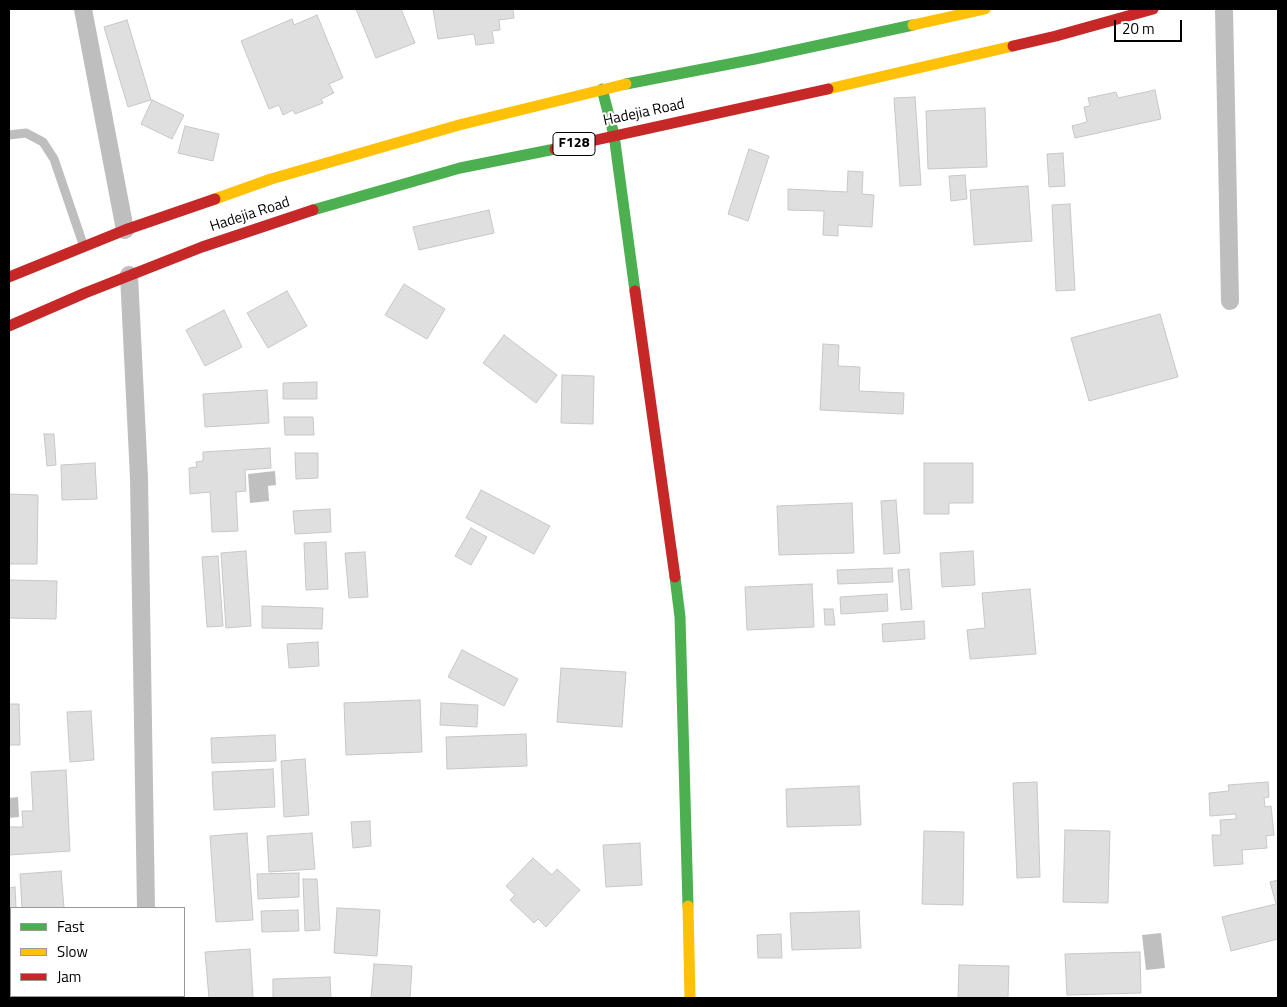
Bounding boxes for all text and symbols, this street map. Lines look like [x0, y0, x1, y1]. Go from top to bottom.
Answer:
scale bar [1117, 10, 1184, 42]
text: 20 m [1122, 17, 1155, 40]
street label: Hadejia Road [602, 96, 686, 130]
road number: F128 [553, 132, 595, 156]
street label: Hadejia Road [208, 194, 292, 236]
legend [10, 907, 185, 997]
text: Fast [57, 915, 84, 938]
text: Slow [57, 940, 88, 963]
text: Jam [57, 965, 81, 988]

